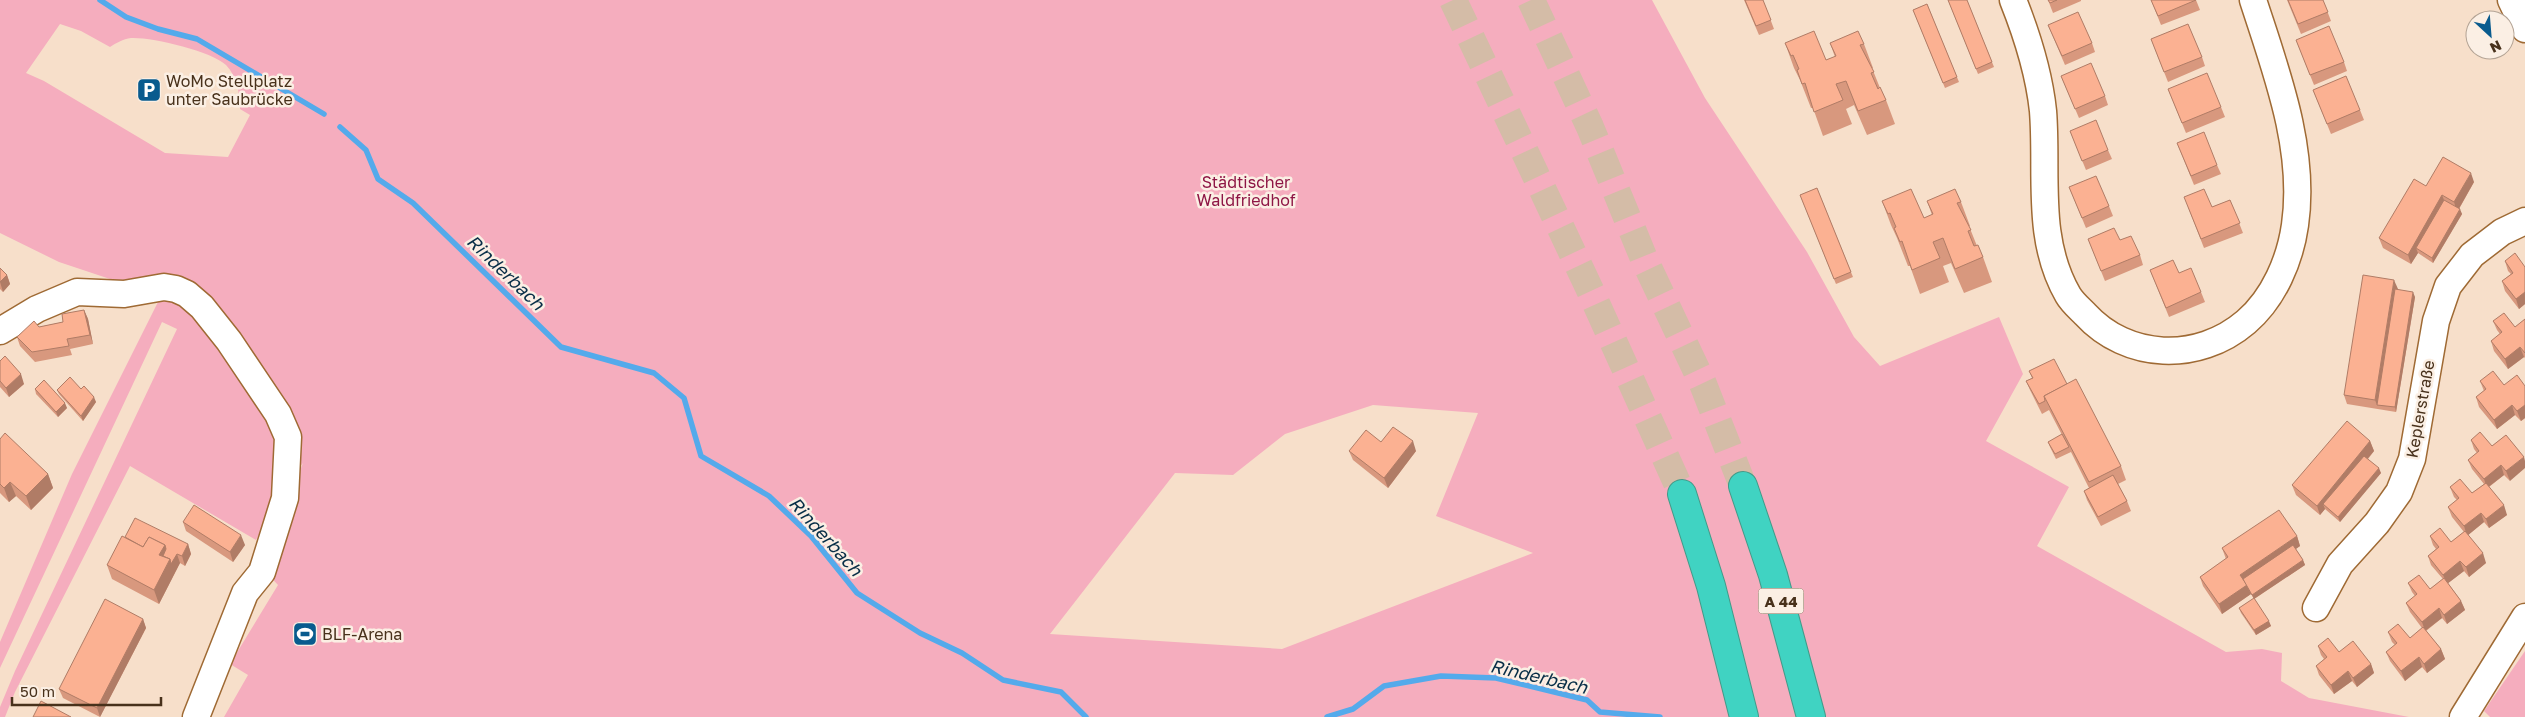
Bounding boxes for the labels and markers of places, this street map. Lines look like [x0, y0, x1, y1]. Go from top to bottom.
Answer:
place label: WoMo Stellplatz unter Saubrücke [166, 71, 293, 109]
parking icon: WoMo Stellplatz unter Saubrücke [136, 77, 162, 103]
sports icon: BLF-Arena [292, 621, 318, 647]
place label: BLF-Arena [322, 624, 402, 644]

